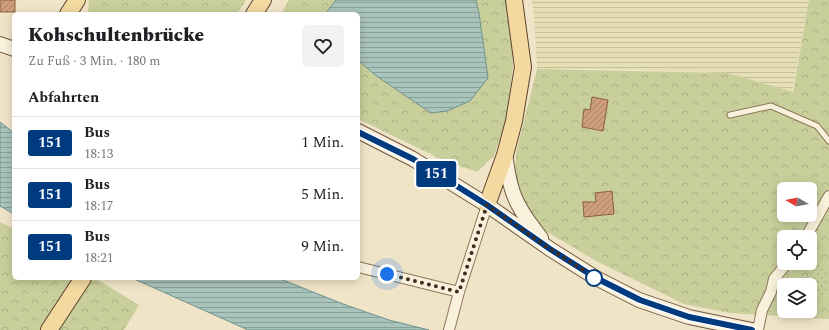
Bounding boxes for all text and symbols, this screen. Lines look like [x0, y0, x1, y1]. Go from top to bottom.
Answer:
text: Kohschultenbrücke [28, 21, 204, 50]
button: heart [302, 25, 344, 67]
text: Zu Fuß · 3 Min. · 180 m [28, 51, 160, 71]
text: Abfahrten [28, 86, 99, 109]
text: Bus [84, 121, 110, 144]
text: 1 Min. [301, 131, 344, 154]
text: 151 [38, 132, 62, 153]
text: 18:13 [84, 144, 113, 164]
line badge: 151 [413, 161, 459, 187]
text: 151 [424, 163, 448, 184]
text: Bus [84, 173, 110, 196]
north arrow [777, 182, 817, 222]
map controls [777, 182, 817, 318]
text: 5 Min. [301, 183, 344, 206]
text: 151 [38, 184, 62, 205]
text: 18:17 [84, 196, 113, 216]
text: Bus [84, 225, 110, 248]
button: locate [777, 230, 817, 270]
text: 9 Min. [301, 235, 344, 258]
text: 151 [38, 236, 62, 257]
text: 18:21 [84, 248, 113, 268]
your location [377, 264, 397, 284]
unlabelled marker [585, 269, 603, 287]
button: layers [777, 278, 817, 318]

